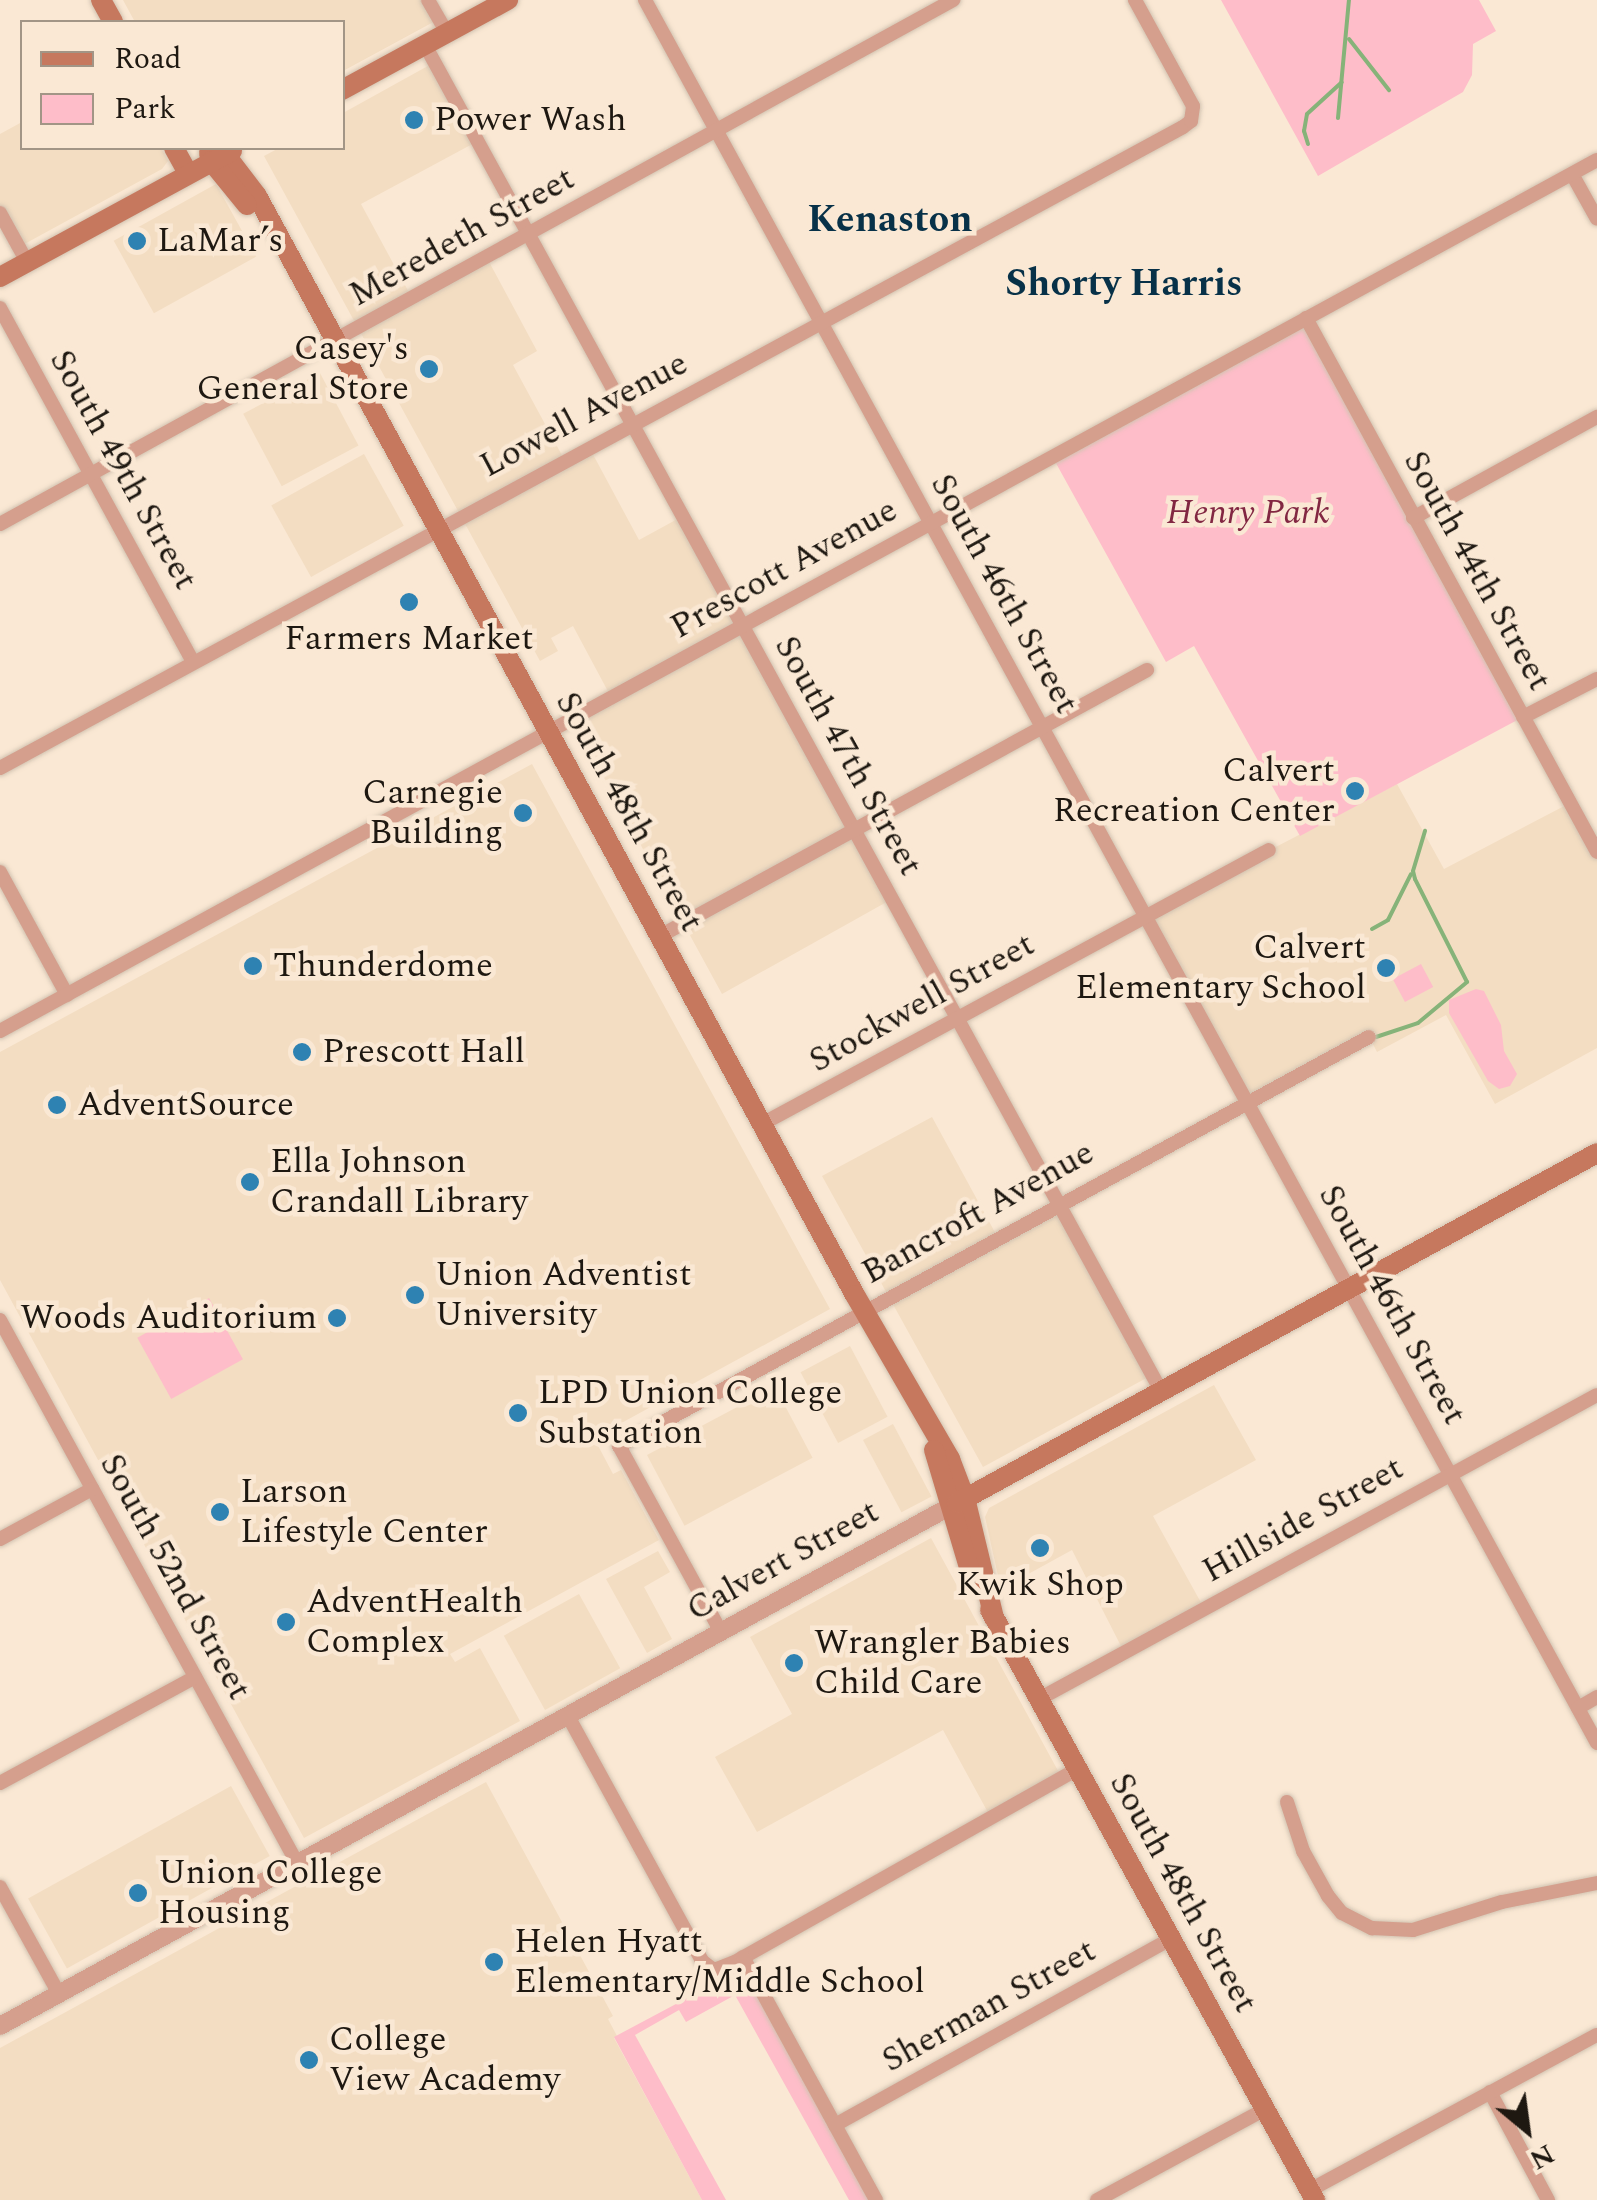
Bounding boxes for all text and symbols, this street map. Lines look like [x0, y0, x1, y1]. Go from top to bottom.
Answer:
legend [20, 20, 345, 150]
text: Road [114, 36, 182, 82]
text: Park [114, 86, 176, 132]
place label: Power Wash [434, 99, 627, 141]
marker: Power Wash [403, 109, 425, 131]
street label: Meredeth Street [342, 158, 582, 316]
district label: Kenaston [807, 198, 973, 244]
place label: LaMar’s [157, 220, 283, 262]
marker: LaMar’s [126, 230, 148, 252]
district label: Shorty Harris [1005, 262, 1243, 308]
place label: Casey's General Store [197, 328, 409, 410]
street label: South 49th Street [40, 343, 206, 597]
street label: Lowell Avenue [473, 343, 695, 487]
marker: Casey's General Store [418, 358, 440, 380]
street label: South 44th Street [1394, 444, 1560, 698]
street label: South 46th Street [921, 467, 1087, 721]
street label: Prescott Avenue [663, 489, 905, 649]
park label: Henry Park [1167, 492, 1329, 534]
marker: Farmers Market [398, 591, 420, 613]
place label: Farmers Market [284, 618, 534, 660]
street label: South 47th Street [765, 629, 931, 883]
street label: South 48th Street [546, 685, 712, 939]
place label: Calvert Recreation Center [1053, 750, 1335, 832]
place label: Carnegie Building [362, 772, 503, 854]
marker: Calvert Recreation Center [1344, 780, 1366, 802]
marker: Carnegie Building [512, 802, 534, 824]
street label: Stockwell Street [802, 924, 1042, 1082]
place label: Calvert Elementary School [1075, 927, 1366, 1009]
place label: Thunderdome [273, 945, 493, 987]
marker: Thunderdome [242, 955, 264, 977]
marker: Calvert Elementary School [1375, 957, 1397, 979]
place label: Prescott Hall [322, 1031, 525, 1073]
marker: Prescott Hall [291, 1041, 313, 1063]
place label: AdventSource [77, 1084, 294, 1126]
marker: AdventSource [46, 1094, 68, 1116]
street label: Bancroft Avenue [855, 1132, 1101, 1294]
place label: Ella Johnson Crandall Library [270, 1141, 528, 1223]
marker: Ella Johnson Crandall Library [239, 1171, 261, 1193]
street label: South 46th Street [1309, 1178, 1475, 1432]
place label: Union Adventist University [435, 1254, 692, 1336]
marker: Union Adventist University [404, 1284, 426, 1306]
place label: Woods Auditorium [20, 1297, 317, 1339]
marker: Woods Auditorium [326, 1307, 348, 1329]
place label: LPD Union College Substation [538, 1372, 842, 1454]
marker: LPD Union College Substation [507, 1402, 529, 1424]
street label: South 52nd Street [90, 1447, 260, 1707]
street label: Hillside Street [1195, 1448, 1411, 1592]
place label: Larson Lifestyle Center [240, 1471, 488, 1553]
street label: Calvert Street [680, 1491, 886, 1631]
marker: Larson Lifestyle Center [209, 1501, 231, 1523]
marker: Kwik Shop [1029, 1537, 1051, 1559]
place label: Kwik Shop [956, 1564, 1124, 1606]
place label: AdventHealth Complex [306, 1581, 523, 1663]
marker: AdventHealth Complex [275, 1611, 297, 1633]
place label: Wrangler Babies Child Care [814, 1622, 1071, 1704]
marker: Wrangler Babies Child Care [783, 1652, 805, 1674]
street label: South 48th Street [1100, 1766, 1266, 2020]
place label: Union College Housing [158, 1852, 382, 1934]
marker: Union College Housing [127, 1882, 149, 1904]
place label: Helen Hyatt Elementary/Middle School [514, 1921, 925, 2003]
street label: Sherman Street [875, 1930, 1103, 2082]
marker: Helen Hyatt Elementary/Middle School [483, 1951, 505, 1973]
place label: College View Academy [329, 2019, 560, 2101]
marker: College View Academy [298, 2049, 320, 2071]
north arrow [1477, 2080, 1577, 2180]
text: N [1521, 2132, 1562, 2181]

